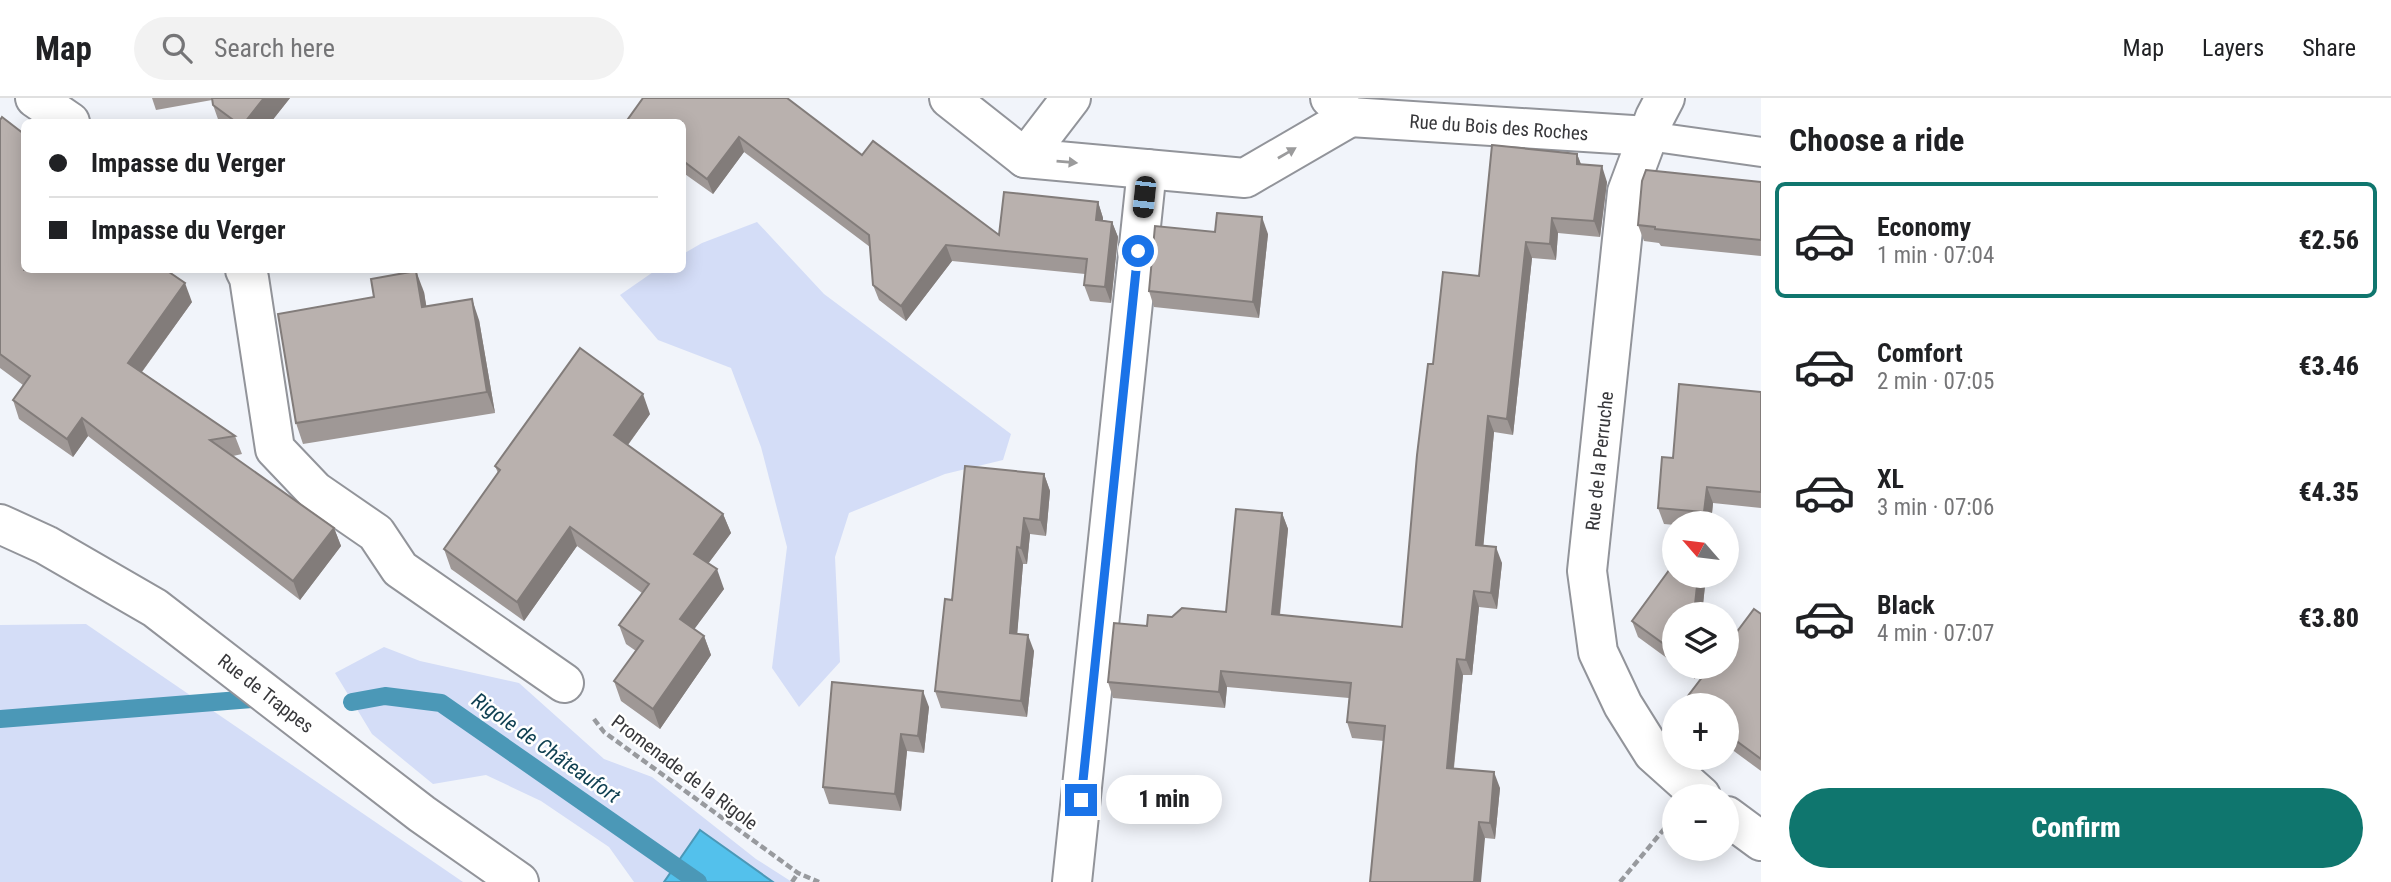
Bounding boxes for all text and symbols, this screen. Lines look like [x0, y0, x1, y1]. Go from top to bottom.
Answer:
search box [134, 17, 624, 80]
text: Map [35, 29, 92, 68]
icon: search [158, 29, 196, 67]
text: Search here [214, 33, 335, 63]
text: Map [2123, 34, 2164, 62]
text: Layers [2202, 34, 2264, 62]
text: Share [2302, 34, 2356, 62]
street label: Rue du Bois des Roches [1409, 110, 1589, 145]
text: Choose a ride [1789, 121, 1964, 159]
one-way arrow [1278, 147, 1297, 160]
text: Impasse du Verger [91, 148, 286, 178]
one-way arrow [1056, 156, 1078, 167]
car [1132, 175, 1157, 219]
icon: car [1793, 209, 1856, 272]
text: Economy [1877, 212, 1971, 242]
text: Impasse du Verger [91, 215, 286, 245]
text: €2.56 [2298, 225, 2359, 255]
route start [1122, 235, 1154, 267]
text: 1 min · 07:04 [1877, 242, 1994, 269]
icon: car [1793, 335, 1856, 398]
text: Comfort [1877, 338, 1963, 368]
text: €3.46 [2298, 351, 2359, 381]
text: 2 min · 07:05 [1877, 368, 1994, 395]
street label: Rue de la Perruche [1581, 390, 1618, 532]
icon: car [1793, 461, 1856, 524]
text: XL [1877, 464, 1904, 494]
text: €4.35 [2298, 477, 2359, 507]
text: 3 min · 07:06 [1877, 494, 1994, 521]
north arrow [1662, 511, 1740, 588]
map controls [1662, 511, 1739, 861]
icon: car [1793, 587, 1856, 650]
text: Black [1877, 590, 1935, 620]
button: layers [1662, 602, 1739, 679]
text: €3.80 [2298, 603, 2359, 633]
text: 4 min · 07:07 [1877, 620, 1994, 647]
street label: Rue de Trappes [213, 649, 318, 738]
water label: Rigole de Châteaufort [467, 688, 625, 809]
button: + [1662, 693, 1739, 770]
street label: Promenade de la Rigole [607, 710, 762, 835]
callout: 1 min [1106, 776, 1221, 824]
route end [1065, 784, 1097, 816]
button: − [1662, 784, 1739, 861]
text: 1 min [1138, 786, 1190, 813]
button: Confirm [1789, 788, 2363, 868]

